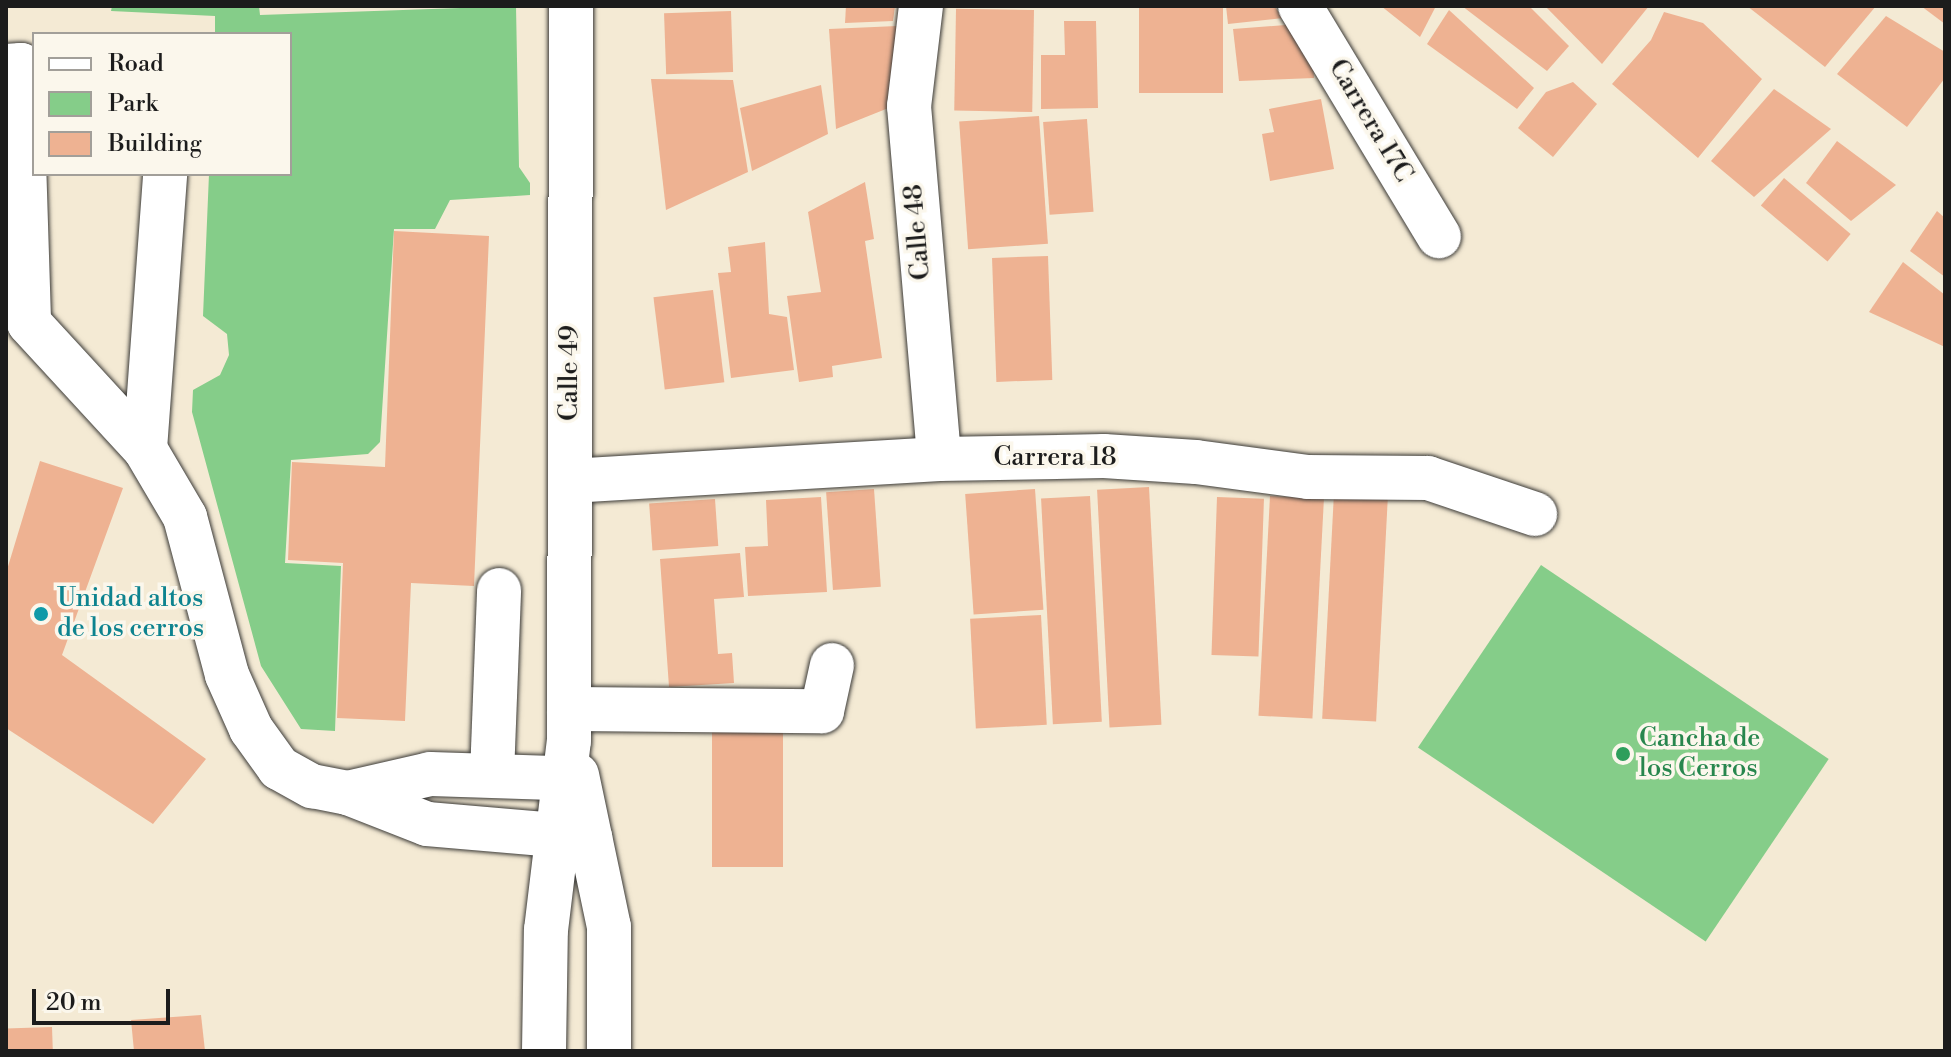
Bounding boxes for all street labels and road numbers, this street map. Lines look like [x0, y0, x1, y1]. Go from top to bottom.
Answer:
street label: Carrera 17C [1321, 54, 1419, 188]
street label: Calle 48 [898, 183, 938, 281]
street label: Calle 49 [554, 325, 586, 421]
street label: Carrera 18 [993, 442, 1117, 474]

